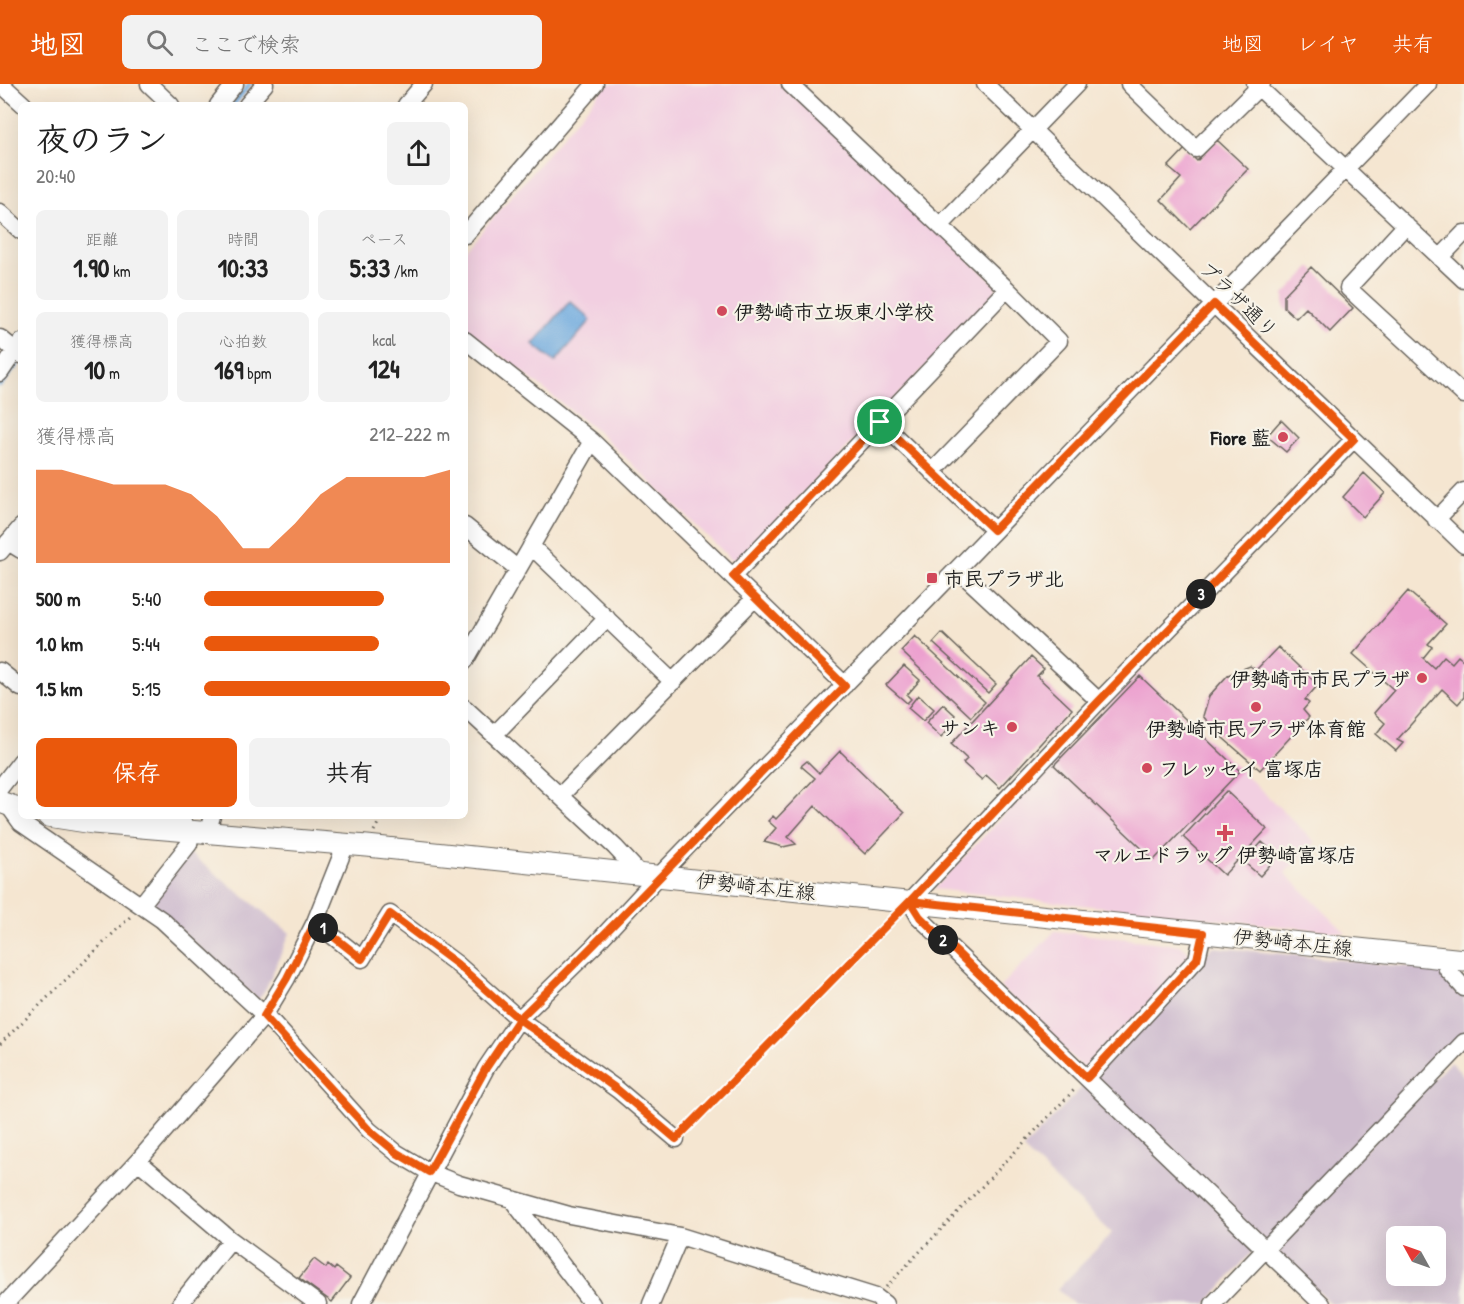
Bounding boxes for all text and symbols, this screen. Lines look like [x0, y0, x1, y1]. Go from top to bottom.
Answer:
search box [122, 15, 542, 69]
text: 地図 [30, 25, 86, 63]
icon: search [143, 26, 176, 59]
text: ここで検索 [191, 29, 301, 59]
text: 地図 [1222, 29, 1264, 58]
text: レイヤ [1297, 29, 1359, 58]
text: 共有 [1392, 29, 1434, 58]
text: 夜のラン [36, 117, 168, 161]
button: share [387, 122, 450, 185]
text: 20:40 [36, 162, 75, 189]
text: 距離 [86, 228, 118, 250]
text: 時間 [227, 228, 259, 250]
text: ペース [360, 228, 408, 250]
text: 1.90 [73, 250, 110, 285]
text: 10:33 [218, 250, 268, 285]
text: 5:33 [350, 250, 390, 285]
street label: プラザ通り [1194, 255, 1284, 343]
text: km [110, 260, 131, 282]
text: /km [390, 260, 418, 282]
place label: 伊勢崎市立坂東小学校 [734, 298, 934, 325]
marker: 伊勢崎市立坂東小学校 [715, 304, 729, 318]
text: kcal [372, 329, 396, 351]
text: 獲得標高 [70, 330, 134, 352]
text: 心拍数 [219, 330, 267, 352]
text: 124 [368, 351, 400, 386]
text: 10 [84, 352, 105, 387]
text: 169 [214, 352, 244, 387]
text: m [105, 362, 120, 384]
text: bpm [244, 362, 272, 384]
pin [854, 396, 905, 447]
icon: arrive [863, 405, 896, 438]
text: 212–222 m [369, 420, 450, 447]
text: 獲得標高 [36, 422, 116, 449]
place label: Fiore 藍 [1210, 424, 1271, 451]
marker: Fiore 藍 [1276, 430, 1290, 444]
place label: 市民プラザ北 [944, 565, 1064, 592]
marker: 市民プラザ北 [925, 571, 939, 585]
pin: 3 [1186, 579, 1216, 609]
text: 3 [1197, 583, 1205, 605]
text: 500 m [36, 585, 81, 612]
text: 5:40 [132, 585, 162, 612]
text: 1.0 km [36, 630, 83, 657]
text: 5:44 [132, 630, 160, 657]
place label: 伊勢崎市市民プラザ [1230, 665, 1410, 692]
marker: 伊勢崎市市民プラザ [1415, 671, 1429, 685]
text: 1.5 km [36, 675, 83, 702]
text: 5:15 [132, 675, 161, 702]
marker: 伊勢崎市民プラザ体育館 [1249, 700, 1263, 714]
place label: サンキ [940, 714, 1000, 741]
place label: 伊勢崎市民プラザ体育館 [1146, 715, 1366, 742]
marker: サンキ [1005, 720, 1019, 734]
button: 保存 [36, 738, 237, 807]
button: 共有 [249, 738, 450, 807]
place label: フレッセイ 富塚店 [1159, 755, 1324, 782]
marker: フレッセイ 富塚店 [1140, 761, 1154, 775]
marker: マルエドラッグ 伊勢崎富塚店 [1218, 826, 1232, 840]
place label: マルエドラッグ 伊勢崎富塚店 [1093, 841, 1357, 868]
street label: 伊勢崎本庄線 [695, 866, 817, 906]
pin: 1 [308, 913, 338, 943]
text: 1 [320, 917, 326, 939]
street label: 伊勢崎本庄線 [1232, 922, 1354, 962]
pin: 2 [928, 925, 958, 955]
text: 2 [939, 929, 947, 951]
north arrow [1386, 1226, 1446, 1286]
map controls [1386, 1226, 1446, 1286]

